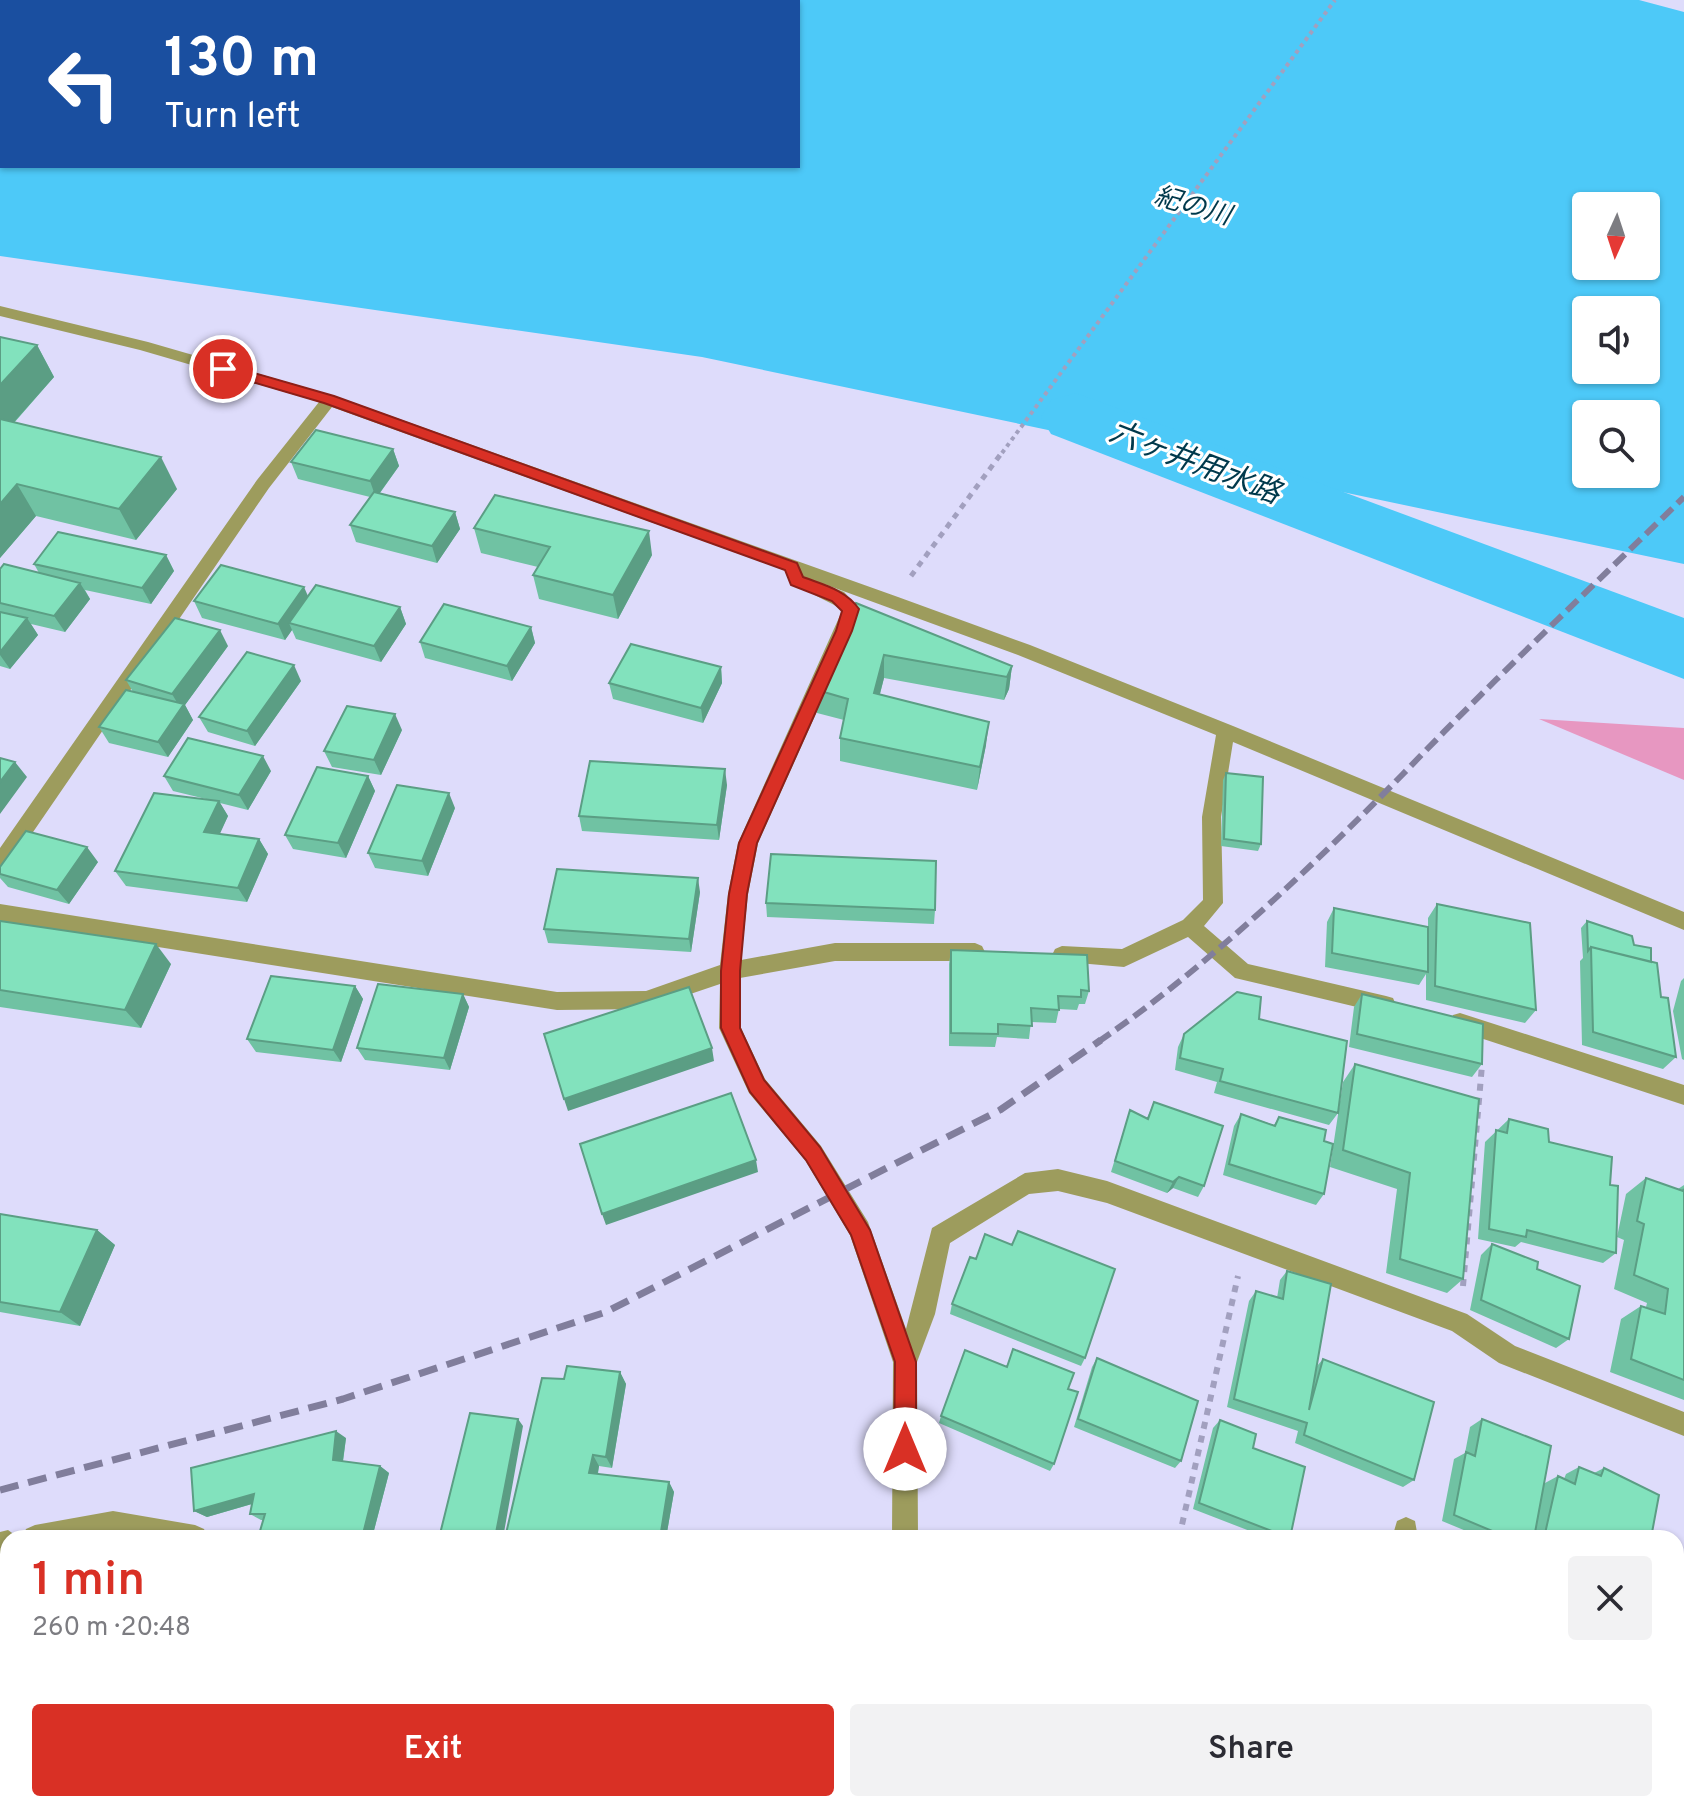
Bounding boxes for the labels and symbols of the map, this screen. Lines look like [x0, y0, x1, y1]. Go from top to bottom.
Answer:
water label: 紀の川 [1150, 181, 1237, 235]
north arrow [1572, 192, 1660, 280]
pin [189, 335, 257, 403]
water label: 六ヶ井用水路 [1103, 415, 1288, 515]
position arrow [863, 1407, 947, 1491]

